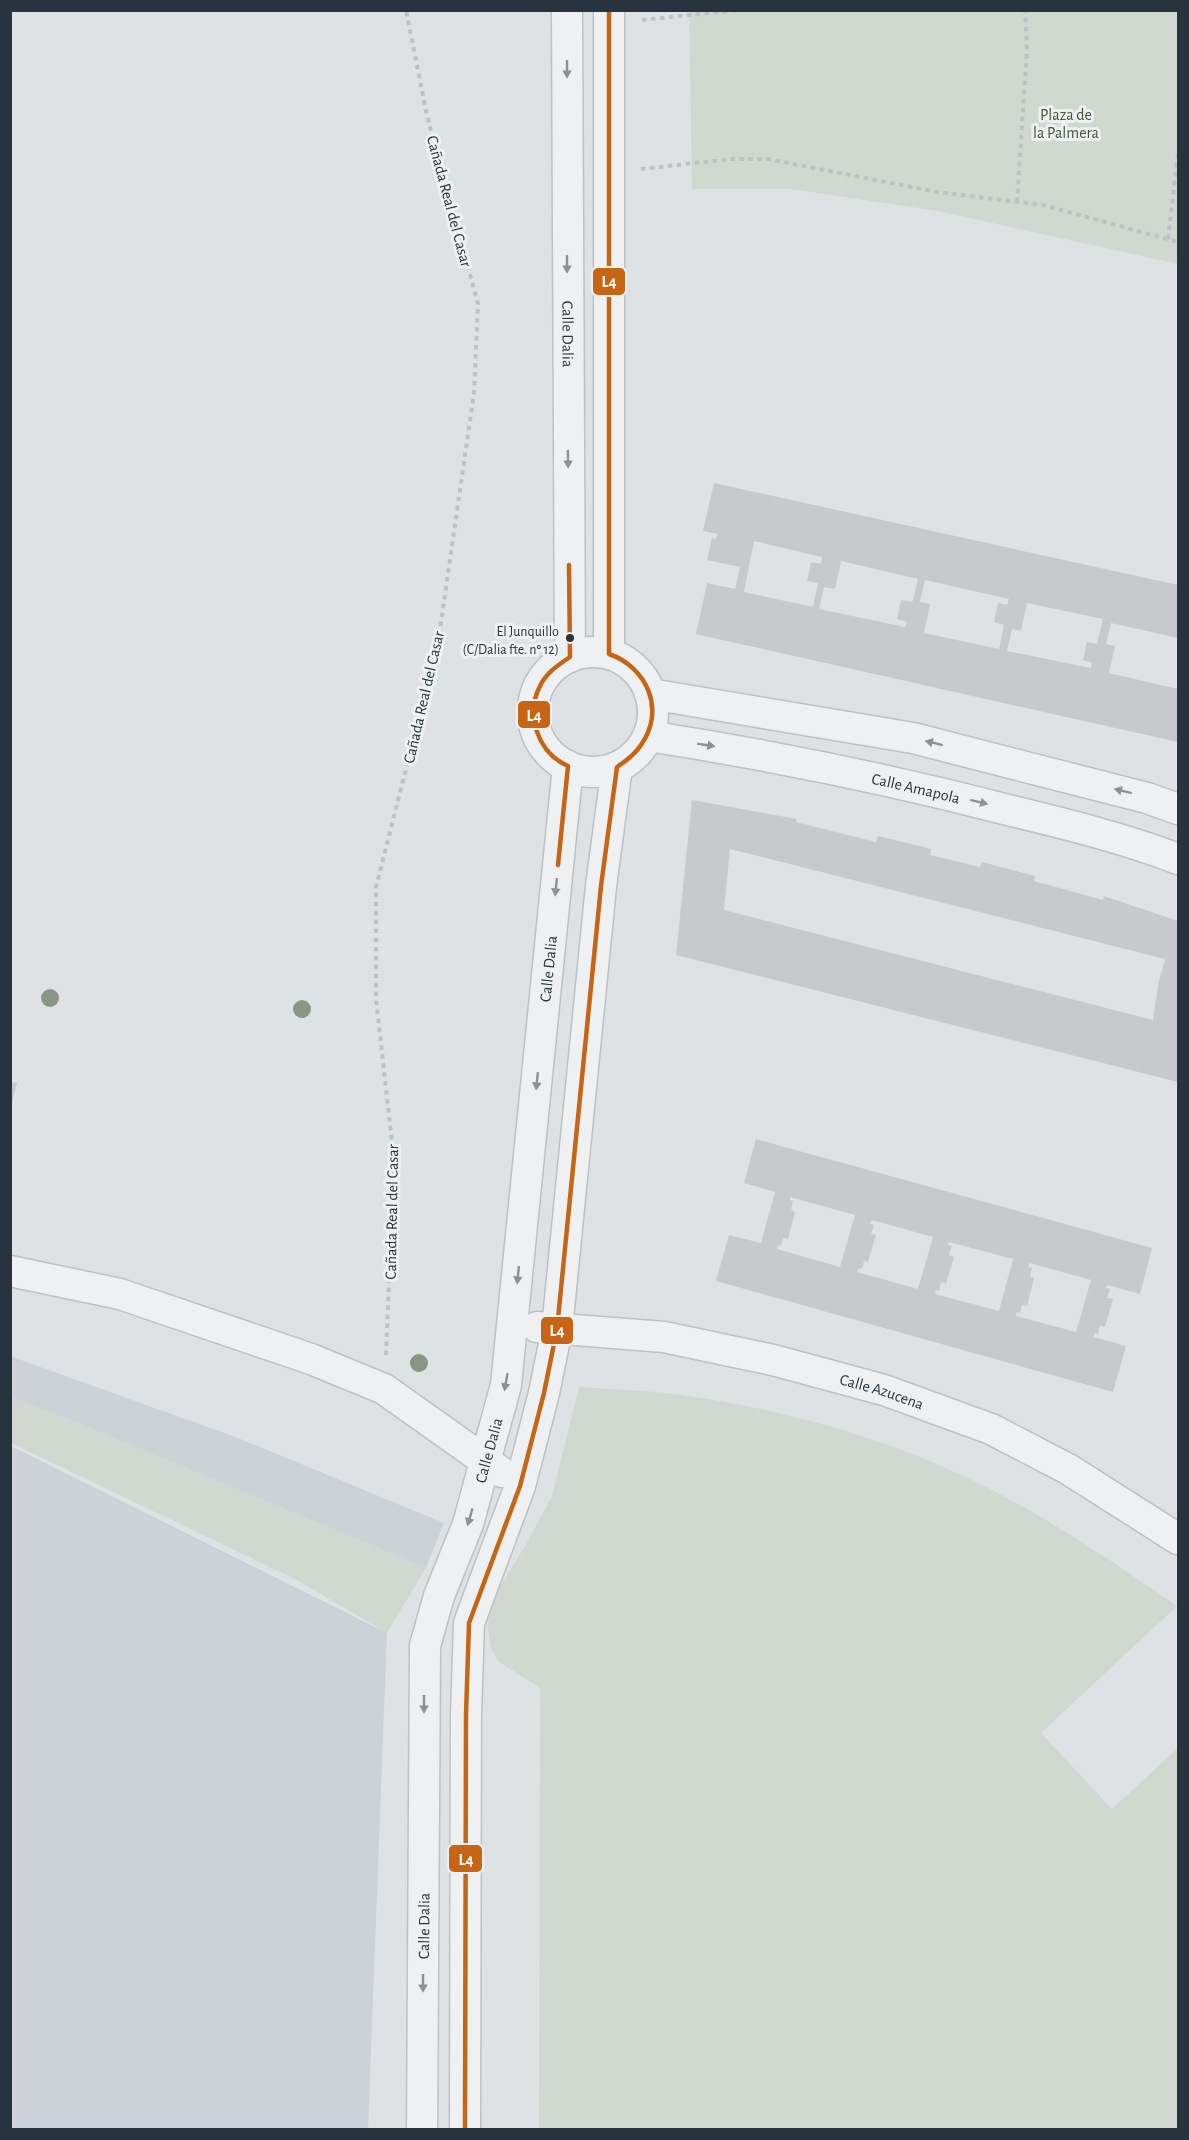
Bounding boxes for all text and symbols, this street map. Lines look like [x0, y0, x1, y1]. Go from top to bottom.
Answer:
one-way arrow [562, 59, 572, 78]
park label: Plaza de la Palmera [1033, 107, 1099, 141]
street label: Cañada Real del Casar [424, 134, 475, 270]
one-way arrow [562, 254, 572, 273]
line badge: L4 [592, 267, 626, 296]
text: L4 [602, 274, 616, 290]
street label: Calle Dalia [559, 301, 576, 367]
one-way arrow [563, 449, 573, 468]
place label: El Junquillo (C/Dalia fte. nº 12) [463, 625, 559, 657]
street label: Cañada Real del Casar [401, 629, 447, 765]
marker: El Junquillo (C/Dalia fte. nº 12) [564, 632, 576, 644]
line badge: L4 [517, 700, 551, 729]
text: L4 [527, 708, 541, 724]
one-way arrow [925, 738, 943, 748]
one-way arrow [697, 741, 716, 750]
street label: Calle Amapola [870, 771, 962, 807]
one-way arrow [1114, 786, 1132, 796]
one-way arrow [970, 798, 988, 808]
one-way arrow [551, 877, 561, 896]
street label: Calle Dalia [537, 935, 560, 1003]
one-way arrow [532, 1071, 542, 1090]
street label: Cañada Real del Casar [383, 1143, 401, 1280]
one-way arrow [513, 1265, 523, 1284]
line badge: L4 [540, 1316, 574, 1345]
text: L4 [550, 1323, 564, 1339]
street label: Calle Azucena [838, 1371, 926, 1413]
one-way arrow [501, 1373, 510, 1392]
street label: Calle Dalia [473, 1416, 506, 1485]
one-way arrow [465, 1508, 474, 1526]
one-way arrow [419, 1695, 429, 1714]
line badge: L4 [448, 1844, 483, 1873]
text: L4 [459, 1852, 473, 1868]
street label: Calle Dalia [416, 1893, 432, 1959]
one-way arrow [418, 1974, 428, 1993]

